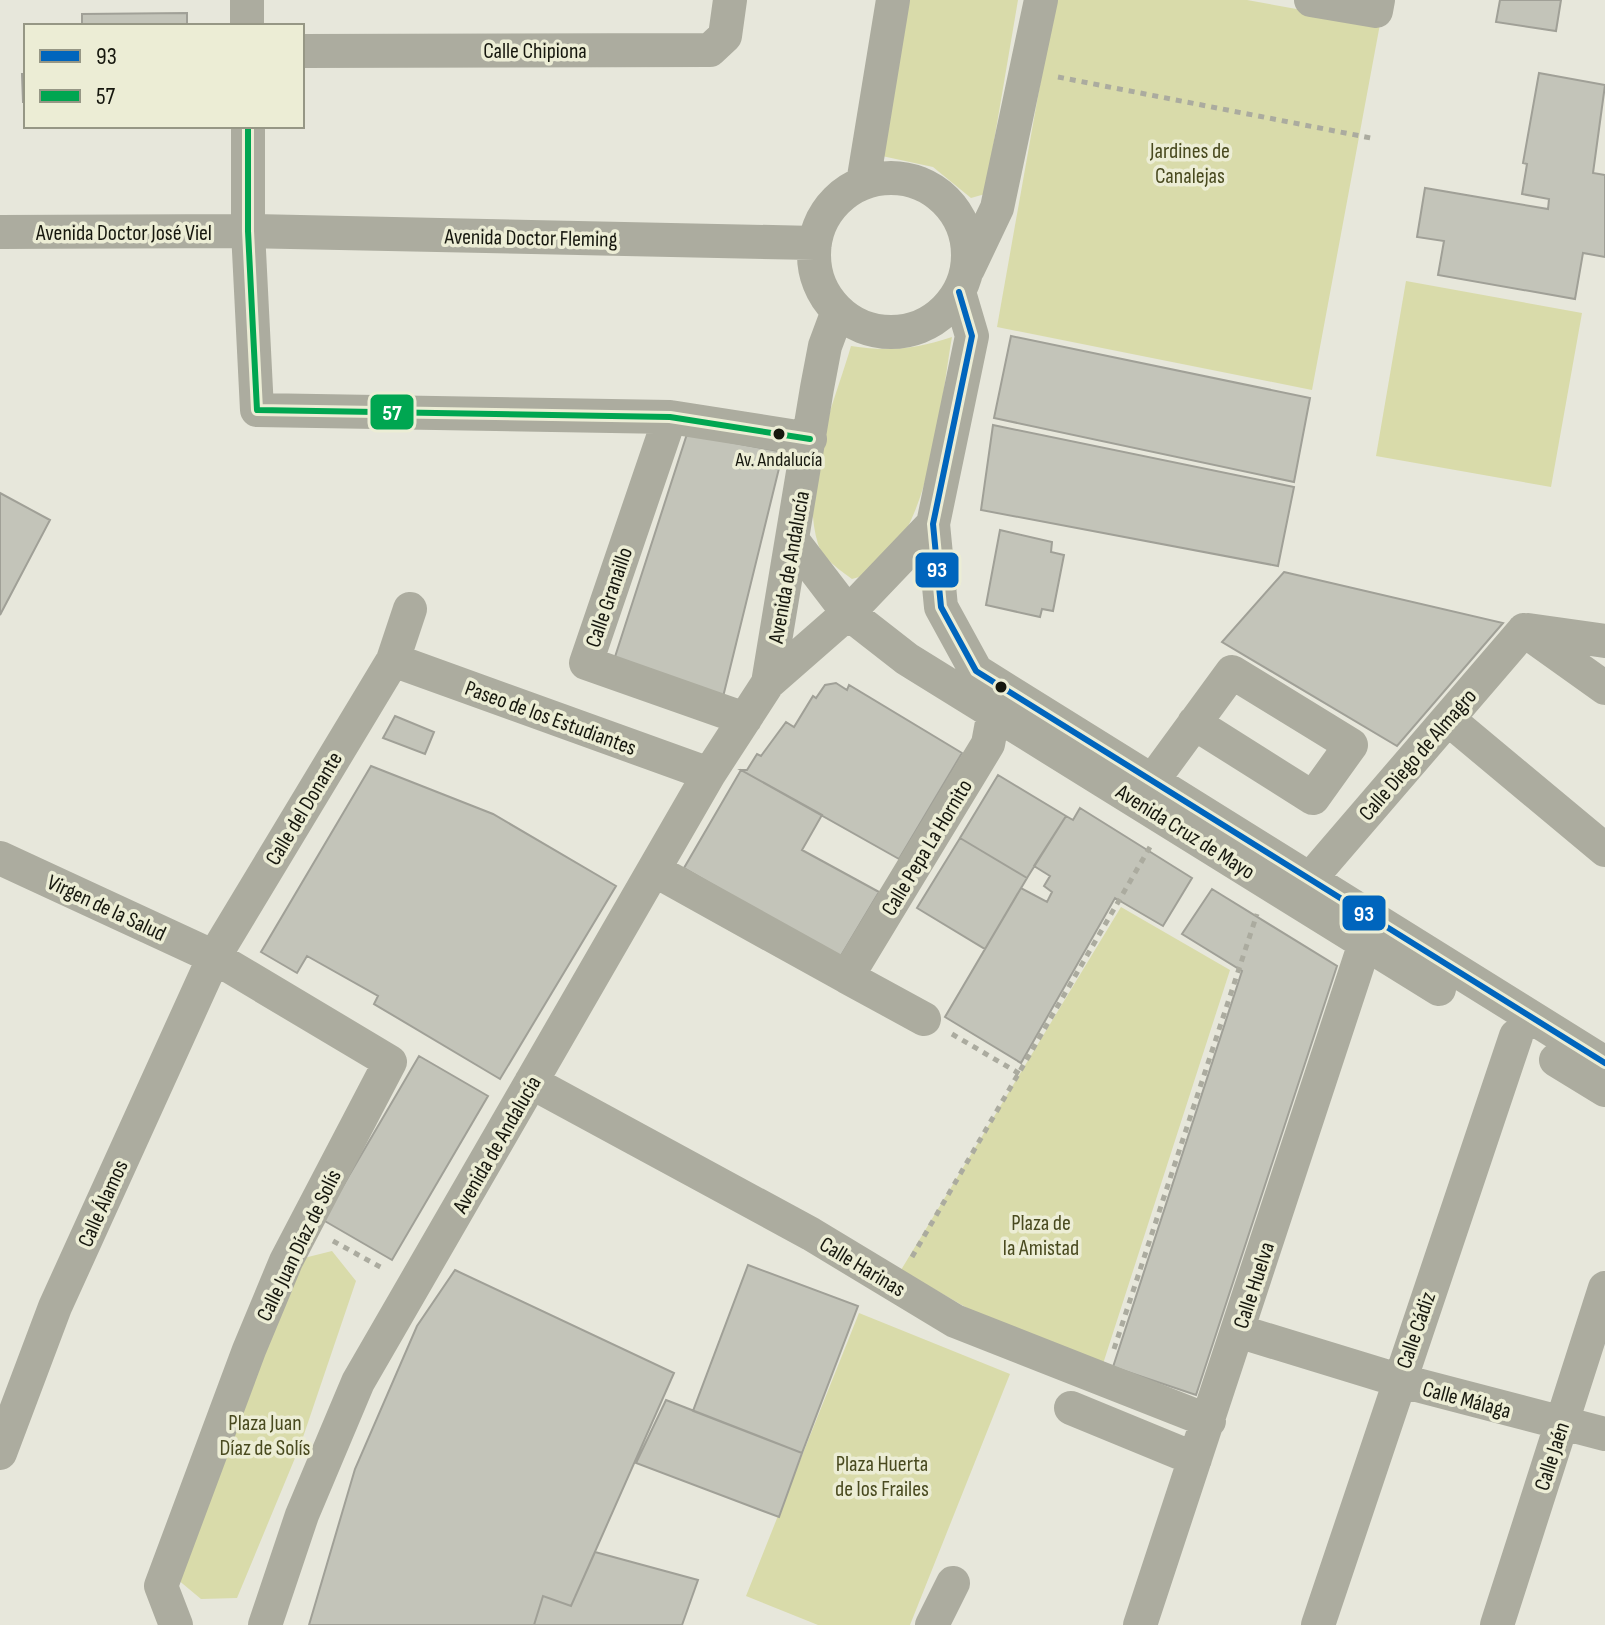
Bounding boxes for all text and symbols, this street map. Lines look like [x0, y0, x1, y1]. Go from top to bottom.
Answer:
legend [24, 24, 304, 128]
street label: Calle Chipiona [483, 38, 587, 65]
text: 93 [96, 42, 117, 71]
text: 57 [96, 82, 116, 111]
park label: Jardines de Canalejas [1149, 138, 1230, 190]
street label: Avenida Doctor José Viel [35, 220, 212, 247]
street label: Avenida Doctor Fleming [443, 223, 618, 254]
line badge: 57 [369, 393, 415, 431]
text: 57 [382, 400, 402, 427]
marker: Av. Andalucía [771, 426, 787, 442]
place label: Av. Andalucía [735, 448, 822, 472]
street label: Avenida de Andalucía [763, 489, 816, 646]
street label: Calle Granaillo [580, 544, 639, 651]
line badge: 93 [914, 551, 960, 589]
text: 93 [927, 557, 947, 584]
street label: Paseo de los Estudiantes [461, 675, 640, 762]
unlabelled marker [993, 679, 1009, 695]
street label: Calle Diego de Almagro [1353, 683, 1483, 827]
street label: Calle del Donante [260, 747, 349, 870]
street label: Calle Pepa La Hornito [876, 775, 979, 921]
street label: Avenida Cruz de Mayo [1110, 778, 1260, 886]
street label: Virgen de la Salud [43, 869, 170, 948]
line badge: 93 [1341, 894, 1387, 932]
text: 93 [1354, 901, 1374, 928]
street label: Avenida de Andalucía [447, 1071, 548, 1219]
street label: Calle Álamos [72, 1156, 135, 1251]
street label: Calle Juan Díaz de Solís [251, 1165, 348, 1326]
park label: Plaza de la Amistad [1003, 1210, 1079, 1262]
street label: Calle Harinas [814, 1231, 910, 1303]
street label: Calle Huelva [1228, 1239, 1281, 1332]
street label: Calle Cádiz [1391, 1289, 1442, 1372]
street label: Calle Málaga [1419, 1376, 1514, 1425]
park label: Plaza Juan Díaz de Solís [220, 1410, 311, 1462]
street label: Calle Jaén [1529, 1419, 1576, 1494]
park label: Plaza Huerta de los Frailes [835, 1451, 929, 1503]

